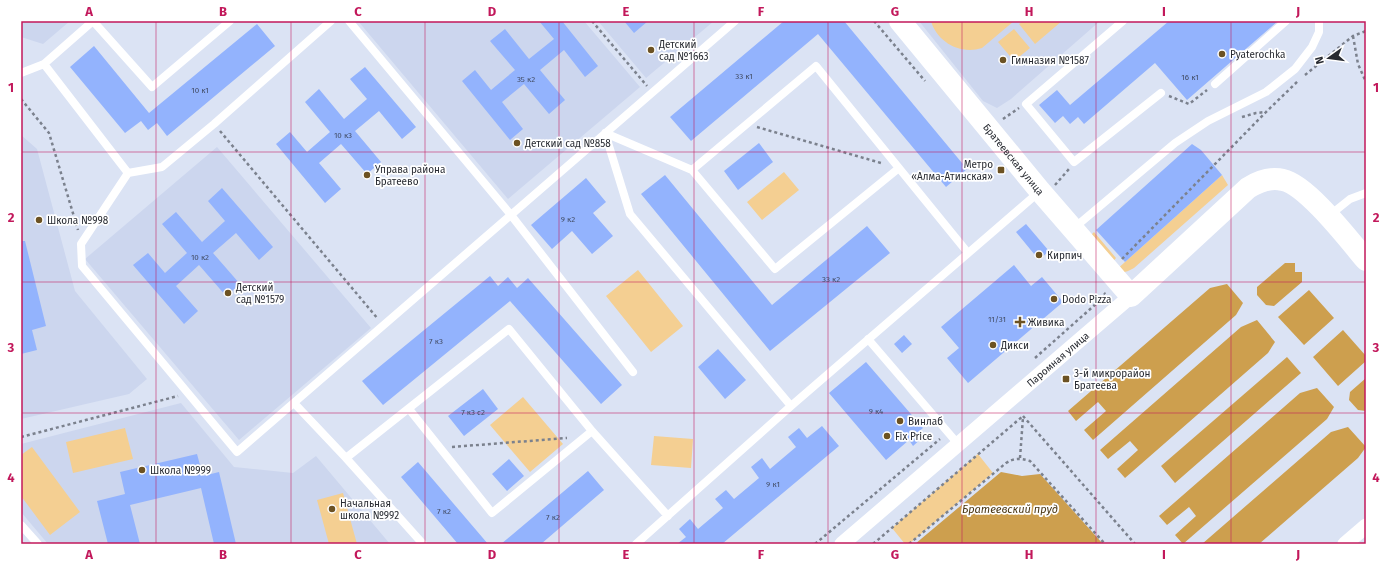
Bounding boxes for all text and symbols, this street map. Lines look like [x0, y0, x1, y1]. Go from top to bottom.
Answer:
text: A [84, 4, 93, 19]
text: B [219, 4, 227, 19]
text: C [354, 4, 362, 19]
text: D [488, 4, 497, 19]
text: E [623, 4, 630, 19]
text: F [758, 4, 765, 19]
text: G [891, 4, 899, 19]
text: H [1025, 4, 1033, 19]
text: I [1162, 4, 1166, 19]
text: J [1295, 4, 1300, 19]
north arrow [1309, 38, 1349, 78]
place label: Детский сад №1663 [658, 39, 708, 63]
marker: Детский сад №1663 [646, 45, 656, 55]
marker: Pyaterochka [1217, 49, 1227, 59]
place label: Pyaterochka [1230, 49, 1285, 61]
marker: Гимназия №1587 [998, 55, 1008, 65]
place label: Гимназия №1587 [1011, 55, 1089, 67]
text: N [1313, 55, 1327, 65]
house number: 33 к1 [735, 72, 753, 81]
house number: 16 к1 [1181, 73, 1199, 82]
house number: 35 к2 [517, 75, 535, 84]
text: 1 [8, 80, 14, 95]
text: 1 [1373, 80, 1379, 95]
house number: 10 к1 [191, 86, 209, 95]
street label: Братеевская улица [980, 122, 1046, 198]
house number: 10 к3 [334, 131, 352, 140]
marker: Детский сад №858 [512, 138, 522, 148]
place label: Детский сад №858 [524, 138, 611, 150]
place label: Метро «Алма-Атинская» [911, 159, 993, 183]
place label: Управа района Братеево [375, 164, 445, 188]
marker: Метро «Алма-Атинская» [996, 165, 1006, 175]
marker: Управа района Братеево [362, 170, 372, 180]
text: 2 [8, 210, 15, 225]
text: 2 [1373, 210, 1380, 225]
marker: Школа №998 [34, 215, 44, 225]
place label: Школа №998 [47, 215, 109, 227]
house number: 9 к2 [561, 215, 575, 224]
marker: Кирпич [1034, 250, 1044, 260]
place label: Кирпич [1047, 250, 1082, 262]
house number: 10 к2 [191, 253, 209, 262]
house number: 33 к2 [822, 275, 840, 284]
place label: Детский сад №1579 [235, 282, 284, 306]
marker: Детский сад №1579 [223, 288, 233, 298]
marker: Dodo Pizza [1049, 294, 1059, 304]
place label: Dodo Pizza [1062, 294, 1111, 306]
house number: 11/31 [988, 315, 1006, 324]
marker: Живика [1015, 317, 1025, 327]
place label: Живика [1028, 317, 1064, 329]
street label: Паромная улица [1025, 330, 1092, 390]
house number: 7 к3 [429, 337, 443, 346]
text: 3 [7, 340, 15, 355]
marker: Дикси [988, 340, 998, 350]
place label: Дикси [1000, 340, 1029, 352]
text: 3 [1372, 340, 1380, 355]
place label: 3-й микрорайон Братеева [1074, 368, 1150, 392]
marker: 3-й микрорайон Братеева [1061, 374, 1071, 384]
house number: 9 к4 [869, 407, 884, 416]
house number: 7 к3 с2 [461, 408, 485, 417]
marker: Винлаб [895, 416, 905, 426]
place label: Винлаб [908, 416, 943, 428]
marker: Fix Price [882, 431, 892, 441]
place label: Fix Price [895, 431, 932, 443]
marker: Школа №999 [137, 465, 147, 475]
place label: Школа №999 [150, 465, 211, 477]
text: 4 [7, 470, 15, 485]
text: 4 [1372, 470, 1380, 485]
house number: 9 к1 [766, 480, 780, 489]
place label: Начальная школа №992 [340, 498, 399, 522]
water label: Братеевский пруд [962, 503, 1058, 516]
marker: Начальная школа №992 [327, 504, 337, 514]
house number: 7 к2 [437, 507, 451, 516]
house number: 7 к2 [546, 513, 560, 522]
text: A [84, 547, 93, 562]
text: B [219, 547, 227, 562]
text: C [354, 547, 362, 562]
text: D [488, 547, 497, 562]
text: E [623, 547, 630, 562]
text: F [758, 547, 765, 562]
text: G [891, 547, 899, 562]
text: H [1025, 547, 1033, 562]
text: I [1162, 547, 1166, 562]
text: J [1295, 547, 1300, 562]

